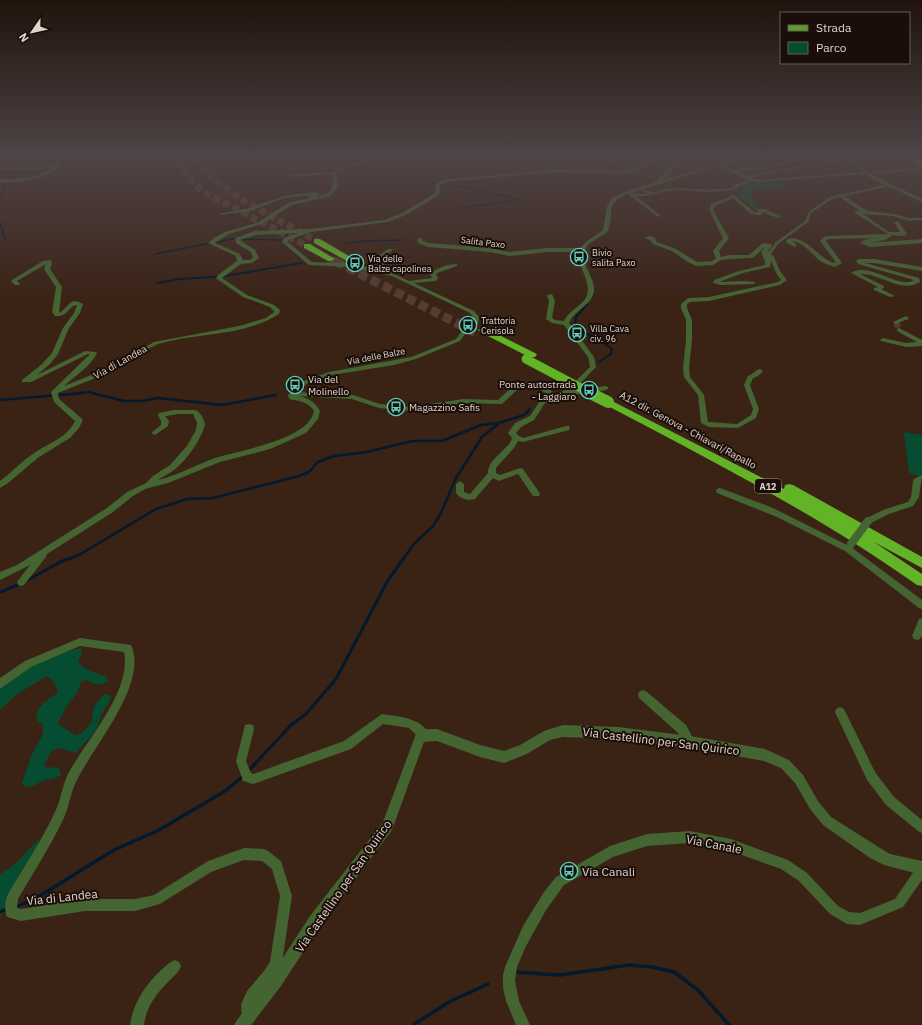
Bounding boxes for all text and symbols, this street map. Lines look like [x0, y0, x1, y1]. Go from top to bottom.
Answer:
north arrow [12, 12, 52, 52]
legend [780, 12, 910, 64]
text: Strada [816, 20, 852, 35]
text: N [16, 30, 32, 45]
text: Parco [816, 40, 847, 55]
street label: Salita Paxo [460, 234, 506, 250]
bus stop icon: Bivio salita Paxo [569, 247, 589, 267]
place label: Bivio salita Paxo [592, 247, 636, 268]
bus stop icon: Via delle Balze capolinea [345, 253, 365, 273]
place label: Via delle Balze capolinea [368, 253, 432, 274]
bus stop icon: Trattoria Cerisola [458, 315, 478, 335]
place label: Trattoria Cerisola [481, 315, 516, 336]
bus stop icon: Villa Cava civ. 96 [567, 323, 587, 343]
place label: Villa Cava civ. 96 [590, 323, 629, 344]
street label: Via di Landea [91, 342, 150, 382]
street label: Via delle Balze [346, 345, 406, 367]
place label: Via del Molinello [308, 373, 349, 398]
bus stop icon: Via del Molinello [285, 375, 305, 395]
place label: Ponte autostrada - Laggiaro [499, 378, 577, 403]
bus stop icon: Ponte autostrada - Laggiaro [579, 380, 599, 400]
street label: A12 dir. Genova - Chiavari/Rapallo [617, 388, 759, 472]
bus stop icon: Magazzino Safis [386, 397, 406, 417]
place label: Magazzino Safis [409, 401, 480, 414]
road number: A12 [755, 479, 781, 493]
street label: Via Castellino per San Quirico [582, 724, 741, 758]
street label: Via Castellino per San Quirico [292, 817, 395, 955]
street label: Via Canale [685, 831, 744, 857]
bus stop icon: Via Canali [559, 861, 579, 881]
place label: Via Canali [582, 864, 635, 879]
street label: Via di Landea [26, 886, 99, 908]

